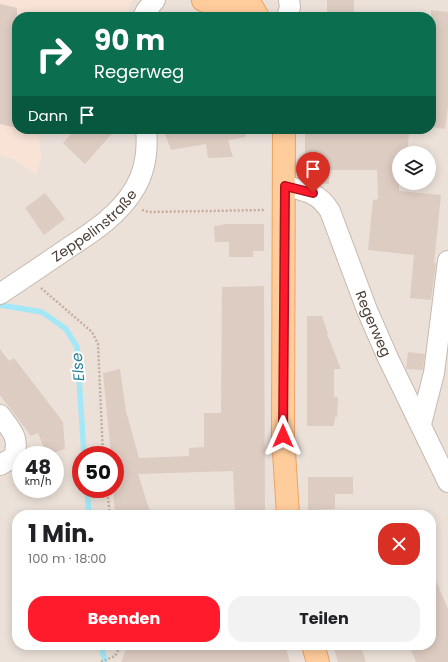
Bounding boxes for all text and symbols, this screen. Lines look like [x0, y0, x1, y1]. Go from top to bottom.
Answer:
text: 90 m [94, 21, 165, 60]
icon: right [28, 28, 80, 80]
text: Regerweg [94, 59, 184, 84]
icon: arrive [76, 104, 98, 126]
text: Dann [28, 105, 68, 126]
map controls [392, 146, 436, 190]
button: layers [392, 146, 436, 190]
pin [296, 152, 330, 193]
icon: arrive [302, 158, 324, 180]
street label: Zeppelinstraße [48, 185, 142, 266]
street label: Regerweg [351, 288, 396, 360]
water label: Else [66, 352, 89, 382]
position arrow [262, 415, 304, 457]
speed limit sign: 50 [72, 446, 124, 498]
text: 48 [25, 453, 51, 481]
text: km/h [25, 474, 51, 489]
text: 1 Min. [28, 517, 94, 550]
button: close [378, 523, 420, 565]
text: 100 m · 18:00 [28, 549, 107, 568]
button: Beenden [28, 596, 220, 642]
button: Teilen [228, 596, 420, 642]

